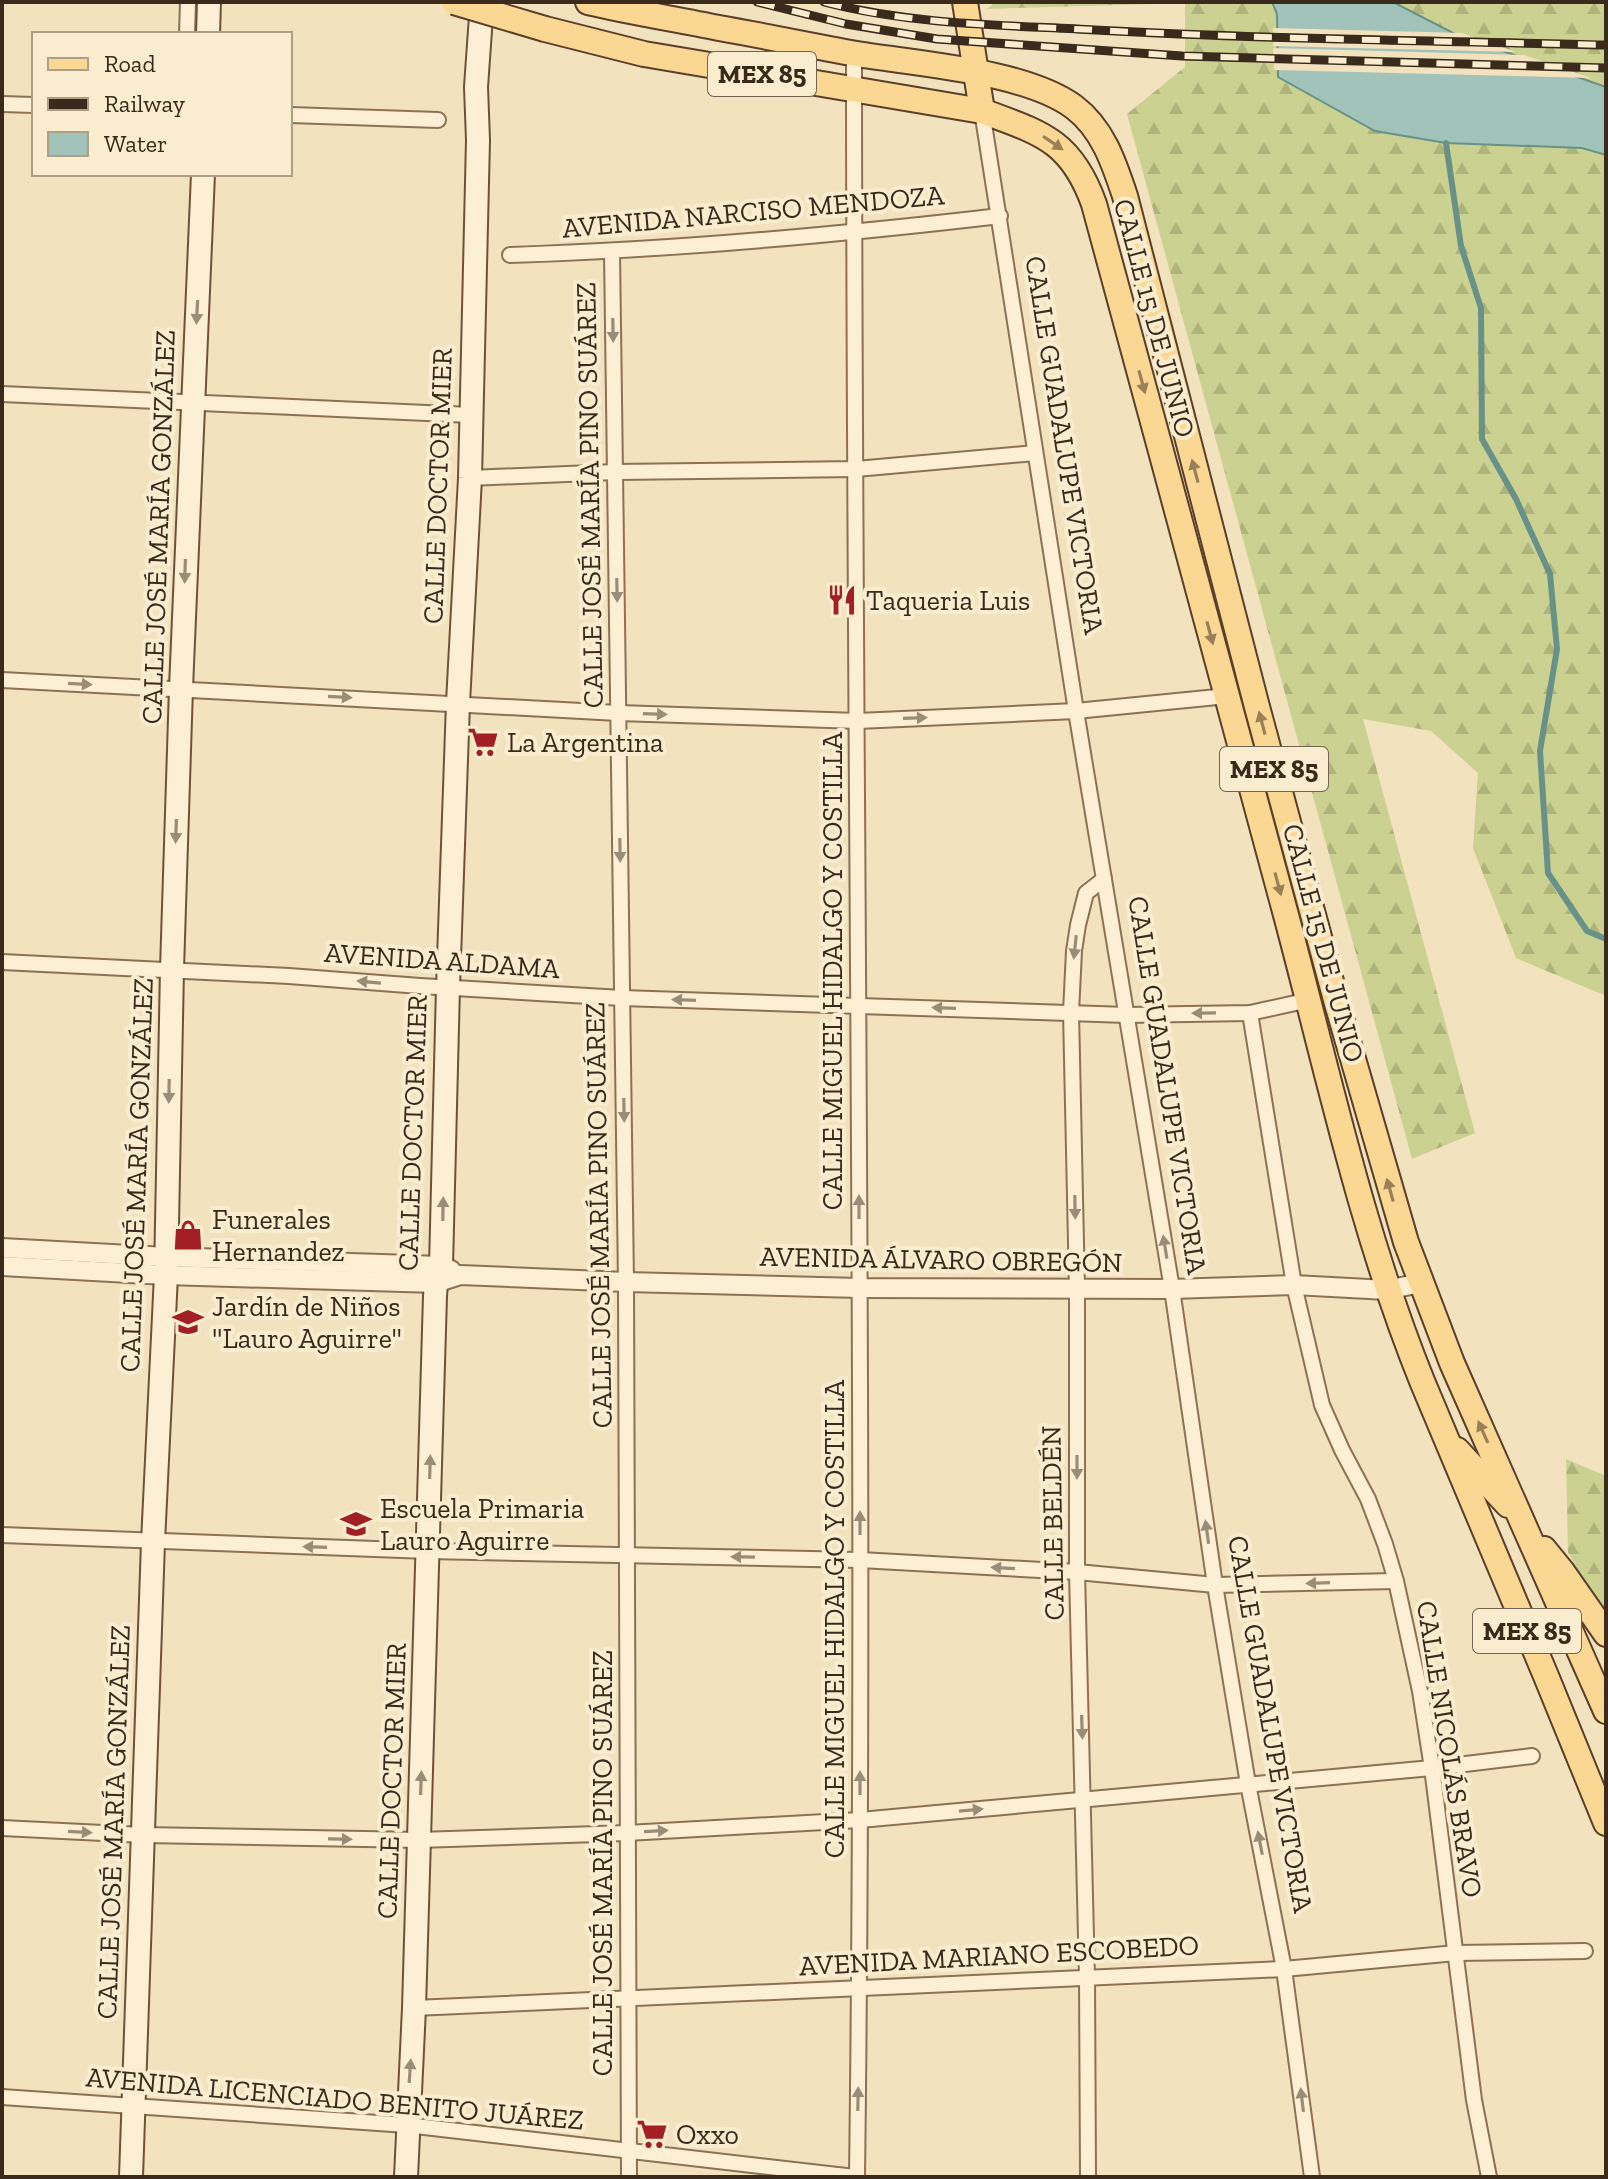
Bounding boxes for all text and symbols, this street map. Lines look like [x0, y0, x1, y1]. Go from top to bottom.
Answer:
legend [32, 32, 292, 176]
text: Road [104, 49, 156, 78]
road number: MEX 85 [708, 52, 816, 96]
text: Railway [104, 89, 186, 118]
text: Water [104, 129, 167, 158]
one-way arrow [1042, 135, 1063, 150]
street label: AVENIDA NARCISO MENDOZA [561, 178, 946, 245]
street label: CALLE 15 DE JUNIO [1107, 195, 1202, 441]
street label: CALLE GUADALUPE VICTORIA [1018, 254, 1111, 637]
street label: CALLE JOSÉ MARÍA PINO SUÁREZ [569, 282, 610, 708]
one-way arrow [190, 300, 203, 325]
one-way arrow [607, 318, 619, 343]
street label: CALLE JOSÉ MARÍA GONZÁLEZ [135, 329, 182, 725]
street label: CALLE DOCTOR MIER [416, 347, 459, 625]
one-way arrow [1136, 371, 1149, 395]
one-way arrow [1189, 459, 1201, 484]
one-way arrow [179, 559, 192, 584]
one-way arrow [610, 578, 623, 603]
restaurant icon: Taqueria Luis [825, 583, 859, 617]
place label: Taqueria Luis [866, 584, 1030, 617]
one-way arrow [1204, 621, 1217, 645]
one-way arrow [68, 677, 93, 690]
one-way arrow [328, 691, 353, 704]
one-way arrow [643, 707, 668, 720]
one-way arrow [1255, 710, 1267, 735]
one-way arrow [903, 712, 928, 725]
supermarket icon: La Argentina [466, 725, 500, 759]
place label: La Argentina [507, 726, 664, 759]
street label: CALLE MIGUEL HIDALGO Y COSTILLA [816, 731, 849, 1210]
road number: MEX 85 [1220, 747, 1328, 791]
one-way arrow [170, 819, 183, 844]
street label: CALLE 15 DE JUNIO [1276, 820, 1371, 1066]
one-way arrow [614, 838, 626, 863]
one-way arrow [1272, 871, 1284, 896]
street label: CALLE GUADALUPE VICTORIA [1121, 894, 1214, 1277]
one-way arrow [1068, 935, 1081, 960]
street label: AVENIDA ALDAMA [323, 936, 561, 985]
one-way arrow [356, 975, 381, 988]
street label: CALLE JOSÉ MARÍA GONZÁLEZ [113, 977, 160, 1373]
one-way arrow [671, 993, 696, 1006]
street label: CALLE DOCTOR MIER [391, 994, 434, 1272]
one-way arrow [931, 1001, 956, 1014]
street label: CALLE JOSÉ MARÍA PINO SUÁREZ [578, 1002, 619, 1428]
one-way arrow [1191, 1007, 1216, 1020]
one-way arrow [163, 1079, 176, 1104]
one-way arrow [617, 1098, 630, 1123]
one-way arrow [1383, 1177, 1396, 1201]
one-way arrow [853, 1194, 865, 1219]
one-way arrow [1069, 1195, 1081, 1220]
one-way arrow [436, 1196, 449, 1221]
place label: Funerales Hernandez [212, 1203, 345, 1268]
shop icon: Funerales Hernandez [171, 1218, 205, 1252]
one-way arrow [1158, 1234, 1170, 1259]
street label: AVENIDA ÁLVARO OBREGÓN [759, 1240, 1123, 1279]
place label: Jardín de Niños "Lauro Aguirre" [212, 1290, 402, 1355]
school or university icon: Jardín de Niños "Lauro Aguirre" [171, 1305, 205, 1339]
street label: CALLE MIGUEL HIDALGO Y COSTILLA [818, 1379, 851, 1858]
one-way arrow [1476, 1420, 1490, 1444]
street label: CALLE BELDÉN [1034, 1425, 1071, 1621]
one-way arrow [424, 1454, 437, 1479]
one-way arrow [1071, 1455, 1083, 1480]
place label: Escuela Primaria Lauro Aguirre [380, 1492, 585, 1557]
school or university icon: Escuela Primaria Lauro Aguirre [339, 1507, 373, 1541]
one-way arrow [854, 1510, 866, 1535]
one-way arrow [1200, 1519, 1213, 1544]
street label: CALLE GUADALUPE VICTORIA [1221, 1533, 1320, 1916]
one-way arrow [302, 1541, 327, 1554]
one-way arrow [730, 1551, 755, 1564]
one-way arrow [990, 1561, 1015, 1574]
one-way arrow [1305, 1576, 1330, 1589]
street label: CALLE NICOLÁS BRAVO [1410, 1598, 1489, 1900]
road number: MEX 85 [1473, 1609, 1581, 1653]
street label: CALLE JOSÉ MARÍA GONZÁLEZ [90, 1624, 137, 2020]
street label: CALLE DOCTOR MIER [370, 1642, 413, 1920]
street label: CALLE JOSÉ MARÍA PINO SUÁREZ [586, 1650, 619, 2076]
one-way arrow [1075, 1715, 1088, 1740]
one-way arrow [415, 1770, 427, 1795]
one-way arrow [854, 1770, 866, 1795]
one-way arrow [959, 1804, 984, 1817]
one-way arrow [644, 1824, 669, 1837]
one-way arrow [68, 1826, 93, 1839]
one-way arrow [1253, 1830, 1266, 1855]
one-way arrow [328, 1832, 353, 1845]
street label: AVENIDA MARIANO ESCOBEDO [798, 1929, 1200, 1982]
one-way arrow [404, 2058, 417, 2083]
street label: AVENIDA LICENCIADO BENITO JUÁREZ [85, 2060, 585, 2137]
one-way arrow [852, 2086, 864, 2111]
one-way arrow [1295, 2087, 1308, 2112]
supermarket icon: Oxxo [635, 2117, 669, 2151]
place label: Oxxo [676, 2118, 739, 2151]

